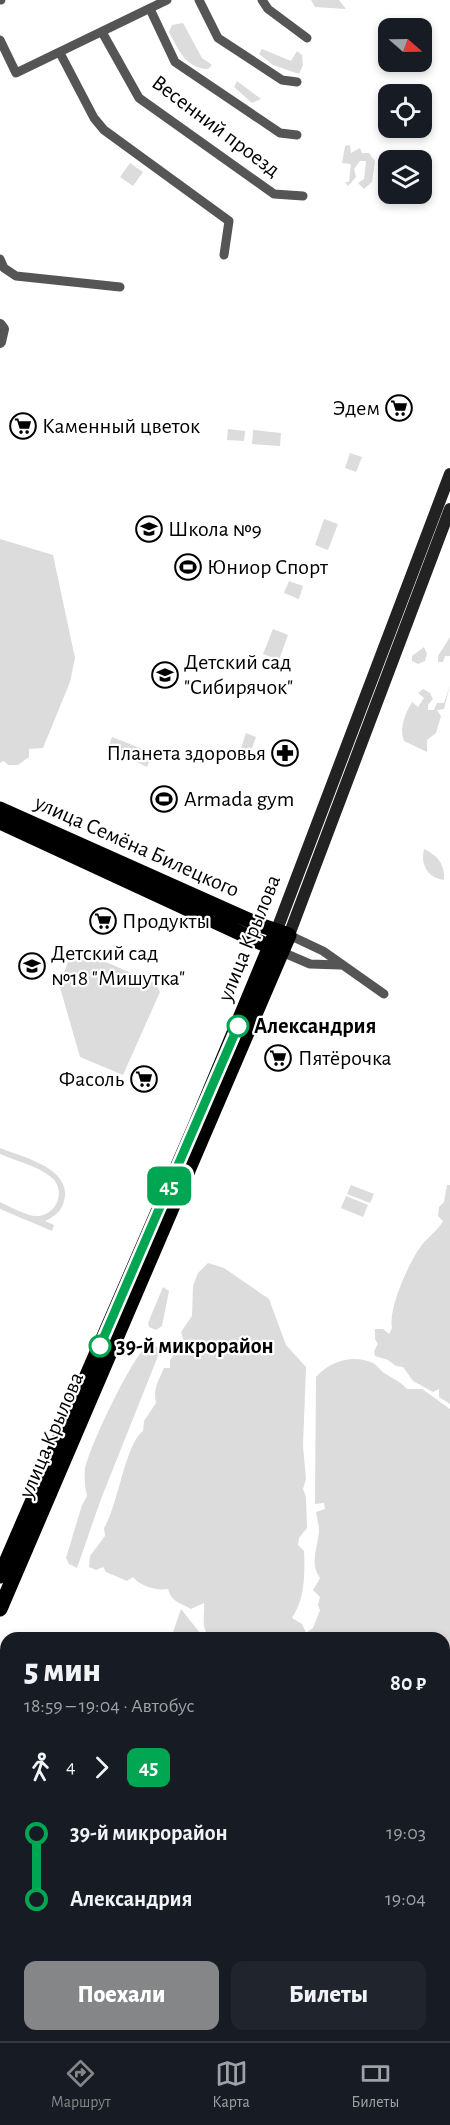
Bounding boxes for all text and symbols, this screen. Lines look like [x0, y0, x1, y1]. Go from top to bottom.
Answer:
north arrow [378, 18, 432, 72]
map controls [378, 18, 432, 204]
street label: Весенний проезд [148, 71, 284, 181]
button: locate [378, 84, 432, 138]
button: layers [378, 150, 432, 204]
supermarket icon: Эдем [384, 393, 414, 423]
place label: Эдем [333, 397, 380, 419]
supermarket icon: Каменный цветок [8, 411, 38, 441]
place label: Каменный цветок [42, 415, 200, 437]
school or university icon: Школа №9 [134, 514, 164, 544]
place label: Школа №9 [168, 518, 262, 540]
sports icon: Юниор Спорт [173, 552, 203, 582]
place label: Юниор Спорт [207, 556, 329, 578]
place label: Детский сад "Сибирячок" [184, 651, 293, 698]
school or university icon: Детский сад "Сибирячок" [150, 660, 180, 690]
pharmacy icon: Планета здоровья [270, 738, 300, 768]
place label: Планета здоровья [106, 742, 266, 764]
sports icon: Armada gym [149, 784, 179, 814]
place label: Armada gym [184, 788, 294, 810]
street label: улица Семёна Билецкого [31, 791, 242, 901]
street label: улица Крылова [213, 872, 284, 1005]
supermarket icon: Продукты [88, 906, 118, 936]
place label: Продукты [122, 910, 210, 932]
place label: Детский сад №18 "Мишутка" [51, 942, 185, 989]
school or university icon: Детский сад №18 "Мишутка" [17, 951, 47, 981]
marker: Александрия [227, 1015, 249, 1037]
place label: Александрия [254, 1015, 376, 1037]
supermarket icon: Пятёрочка [263, 1043, 293, 1073]
place label: Пятёрочка [298, 1047, 392, 1069]
supermarket icon: Фасоль [129, 1064, 159, 1094]
place label: Фасоль [59, 1068, 125, 1090]
line badge: 45 [142, 1166, 196, 1206]
text: 45 [159, 1176, 179, 1197]
marker: 39-й микрорайон [89, 1335, 111, 1357]
place label: 39-й микрорайон [116, 1335, 274, 1357]
street label: улица Крылова [14, 1369, 87, 1502]
text: 5 мин [24, 1655, 101, 1688]
text: 80 ₽ [390, 1672, 426, 1694]
text: 18:59 – 19:04 · Автобус [24, 1696, 195, 1716]
icon: walk [24, 1751, 57, 1784]
icon: forward [85, 1751, 118, 1784]
text: 4 [66, 1757, 76, 1777]
text: 45 [139, 1757, 158, 1778]
text: 39-й микрорайон [70, 1822, 228, 1844]
text: 19:03 [386, 1823, 426, 1843]
text: Александрия [70, 1888, 192, 1910]
text: 19:04 [385, 1889, 426, 1909]
button: Поехали [24, 1961, 219, 2030]
button: Билеты [231, 1961, 426, 2030]
tab: Маршрут [51, 2057, 111, 2112]
tab: Карта [212, 2057, 250, 2112]
tab: Билеты [351, 2057, 399, 2112]

